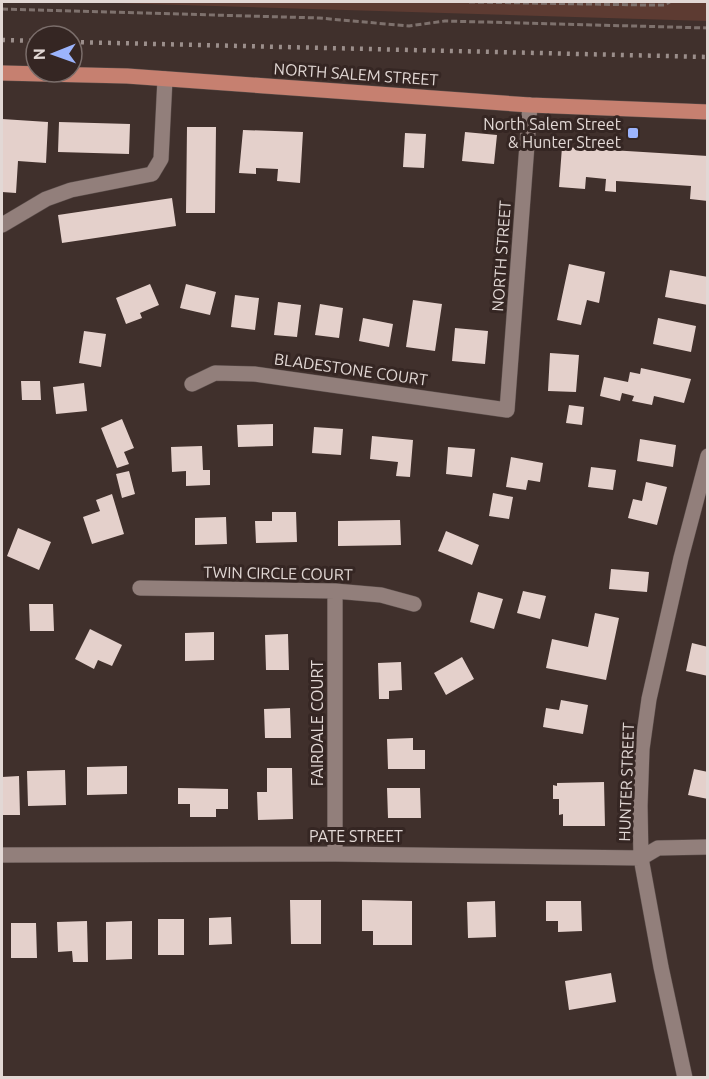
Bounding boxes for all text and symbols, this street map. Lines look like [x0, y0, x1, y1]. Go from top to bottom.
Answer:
north arrow [24, 24, 84, 84]
text: N [30, 48, 48, 60]
street label: NORTH SALEM STREET [273, 59, 439, 89]
place label: North Salem Street & Hunter Street [483, 115, 622, 151]
marker: North Salem Street & Hunter Street [626, 126, 640, 140]
street label: NORTH STREET [488, 200, 514, 312]
street label: BLADESTONE COURT [273, 349, 429, 389]
street label: TWIN CIRCLE COURT [203, 563, 353, 583]
street label: FAIRDALE COURT [308, 660, 326, 786]
street label: HUNTER STREET [615, 722, 637, 842]
street label: PATE STREET [309, 827, 403, 845]

